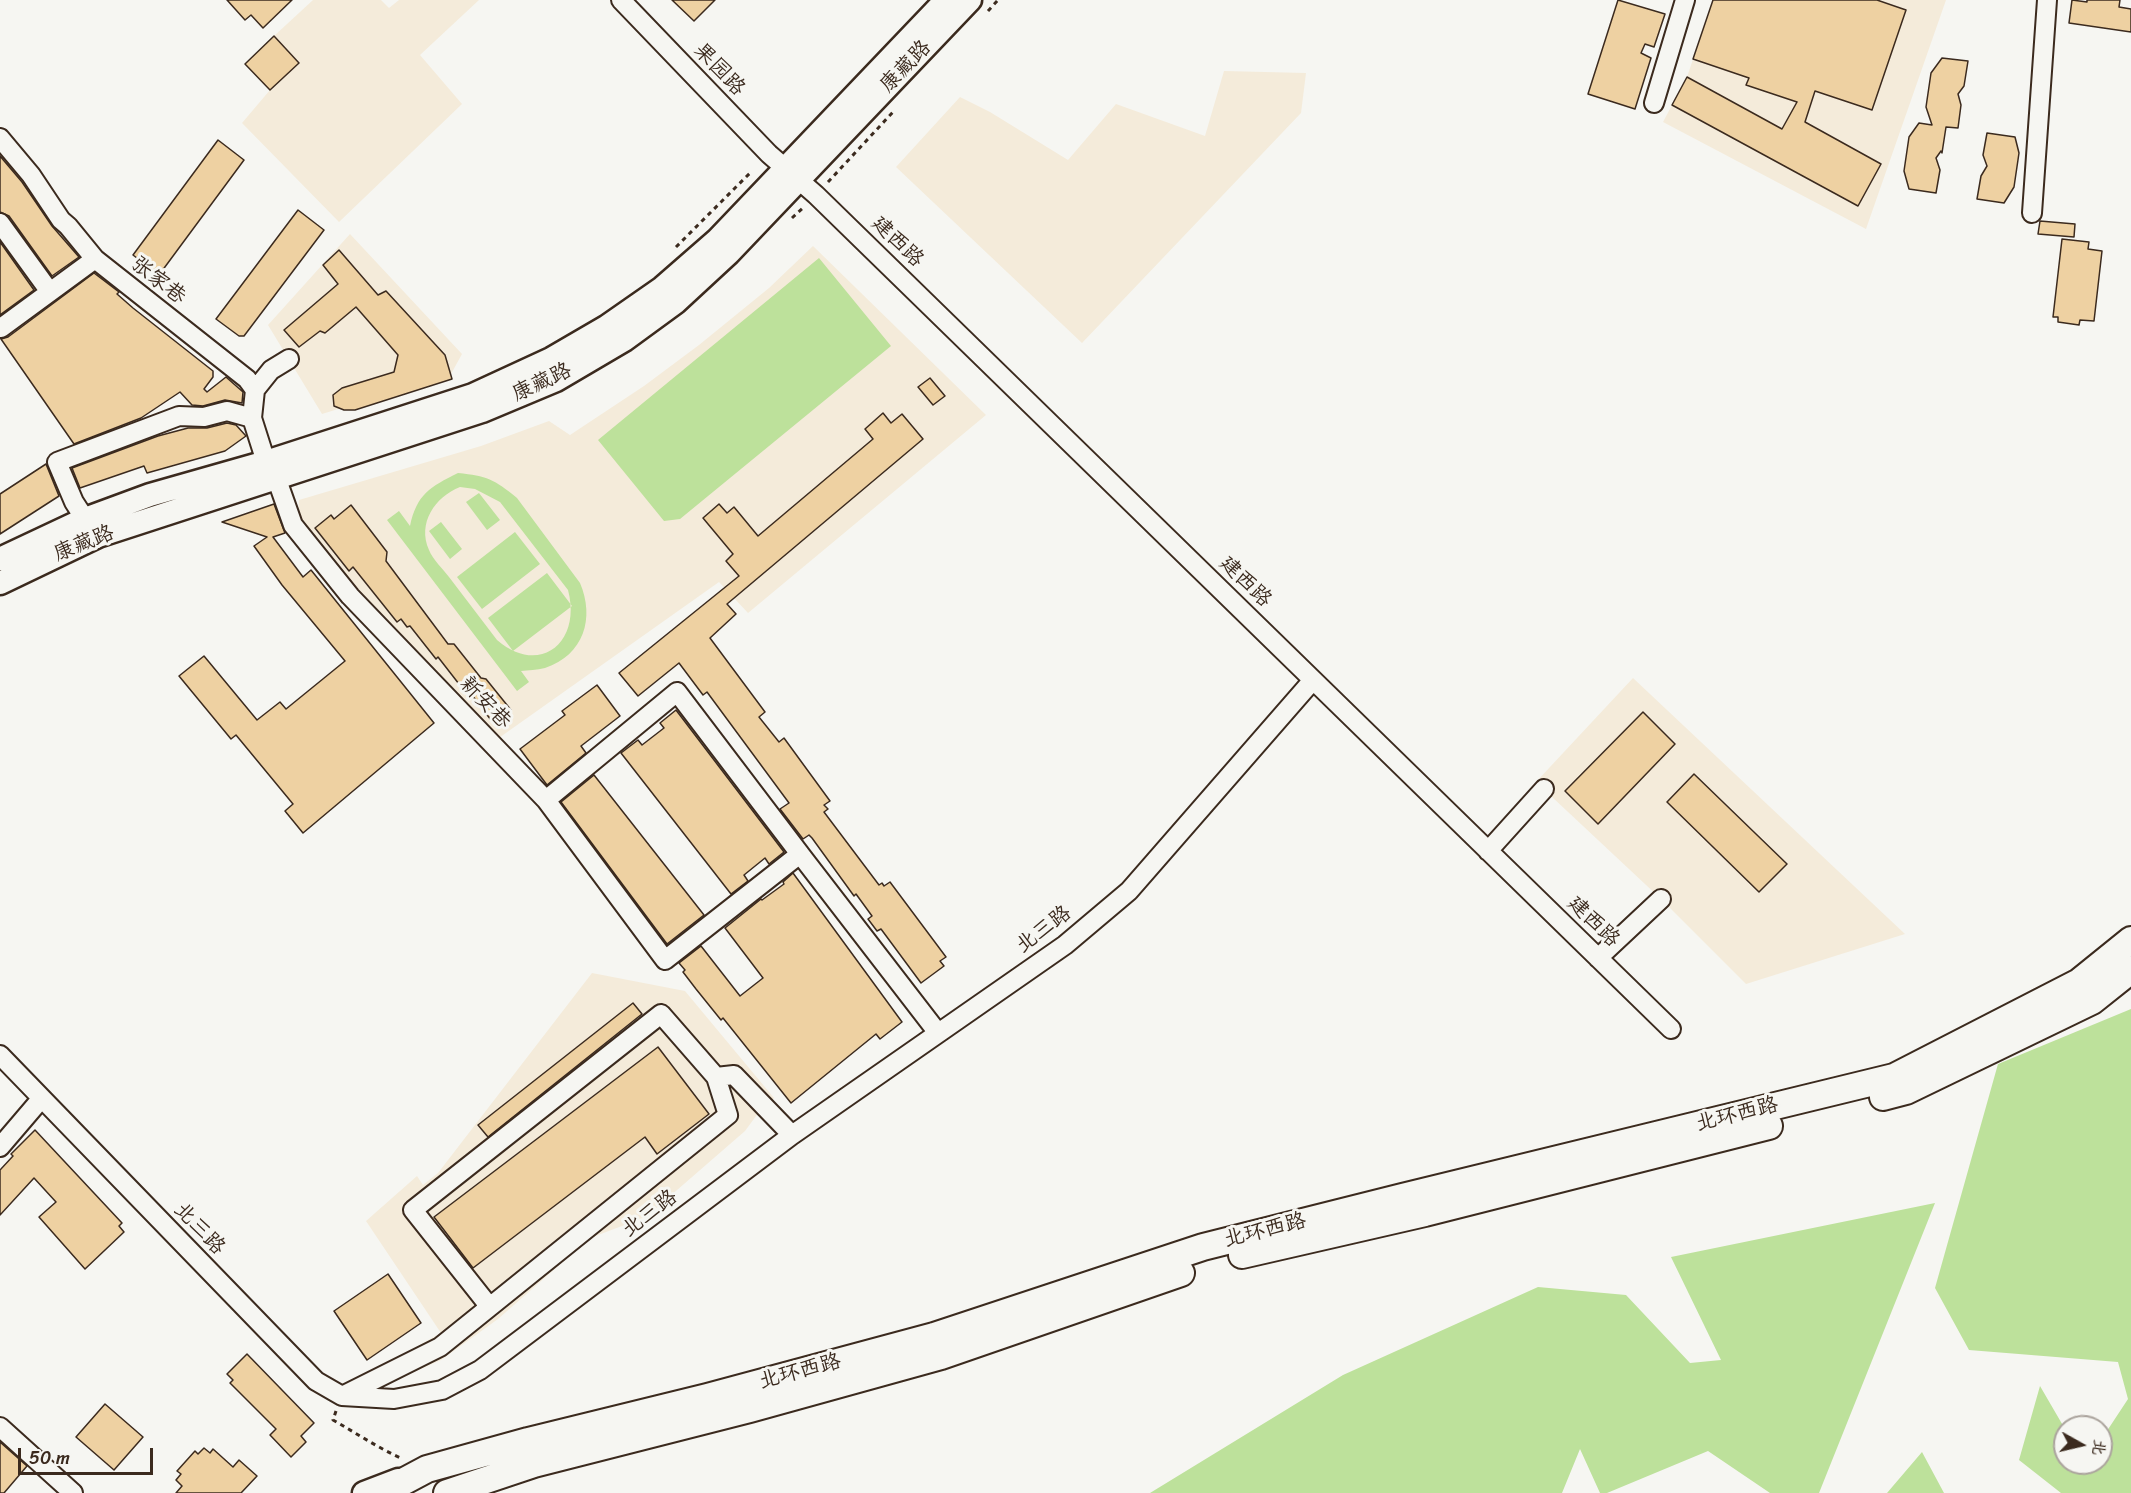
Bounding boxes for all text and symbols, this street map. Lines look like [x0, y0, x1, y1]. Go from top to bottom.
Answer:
street label: 康藏路 [875, 36, 937, 98]
street label: 果园路 [688, 39, 750, 101]
street label: 建西路 [866, 211, 928, 273]
street label: 张家巷 [125, 252, 191, 310]
street label: 康藏路 [508, 358, 576, 408]
street label: 康藏路 [50, 521, 118, 567]
street label: 建西路 [1214, 551, 1276, 613]
street label: 新安巷 [454, 672, 516, 734]
street label: 建西路 [1562, 891, 1624, 953]
street label: 北三路 [1011, 901, 1077, 959]
street label: 北环西路 [1693, 1093, 1781, 1137]
street label: 北三路 [617, 1185, 683, 1243]
street label: 北三路 [168, 1198, 230, 1260]
street label: 北环西路 [1221, 1209, 1309, 1253]
street label: 北环西路 [756, 1349, 844, 1395]
north arrow [2053, 1415, 2113, 1475]
scale bar [21, 1436, 156, 1474]
text: 北 [2084, 1437, 2115, 1457]
text: 50 m [29, 1442, 70, 1474]

